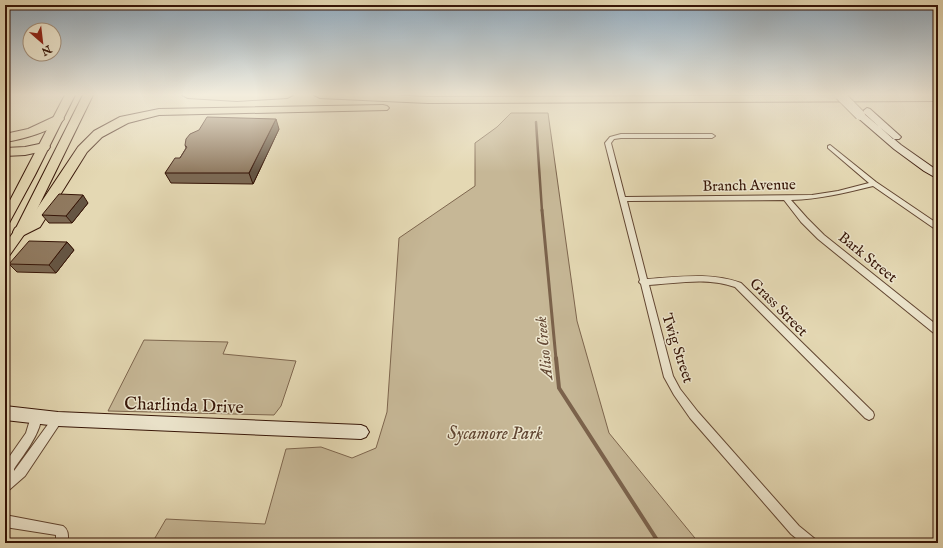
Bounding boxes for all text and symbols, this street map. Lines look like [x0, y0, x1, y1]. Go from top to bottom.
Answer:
north arrow [22, 22, 62, 62]
text: N [38, 41, 55, 59]
street label: Branch Avenue [702, 175, 796, 196]
street label: Bark Street [834, 228, 901, 287]
street label: Grass Street [745, 274, 812, 341]
street label: Twig Street [657, 311, 698, 385]
water label: Aliso Creek [532, 315, 558, 382]
street label: Charlinda Drive [124, 393, 244, 420]
park label: Sycamore Park [447, 423, 543, 446]

